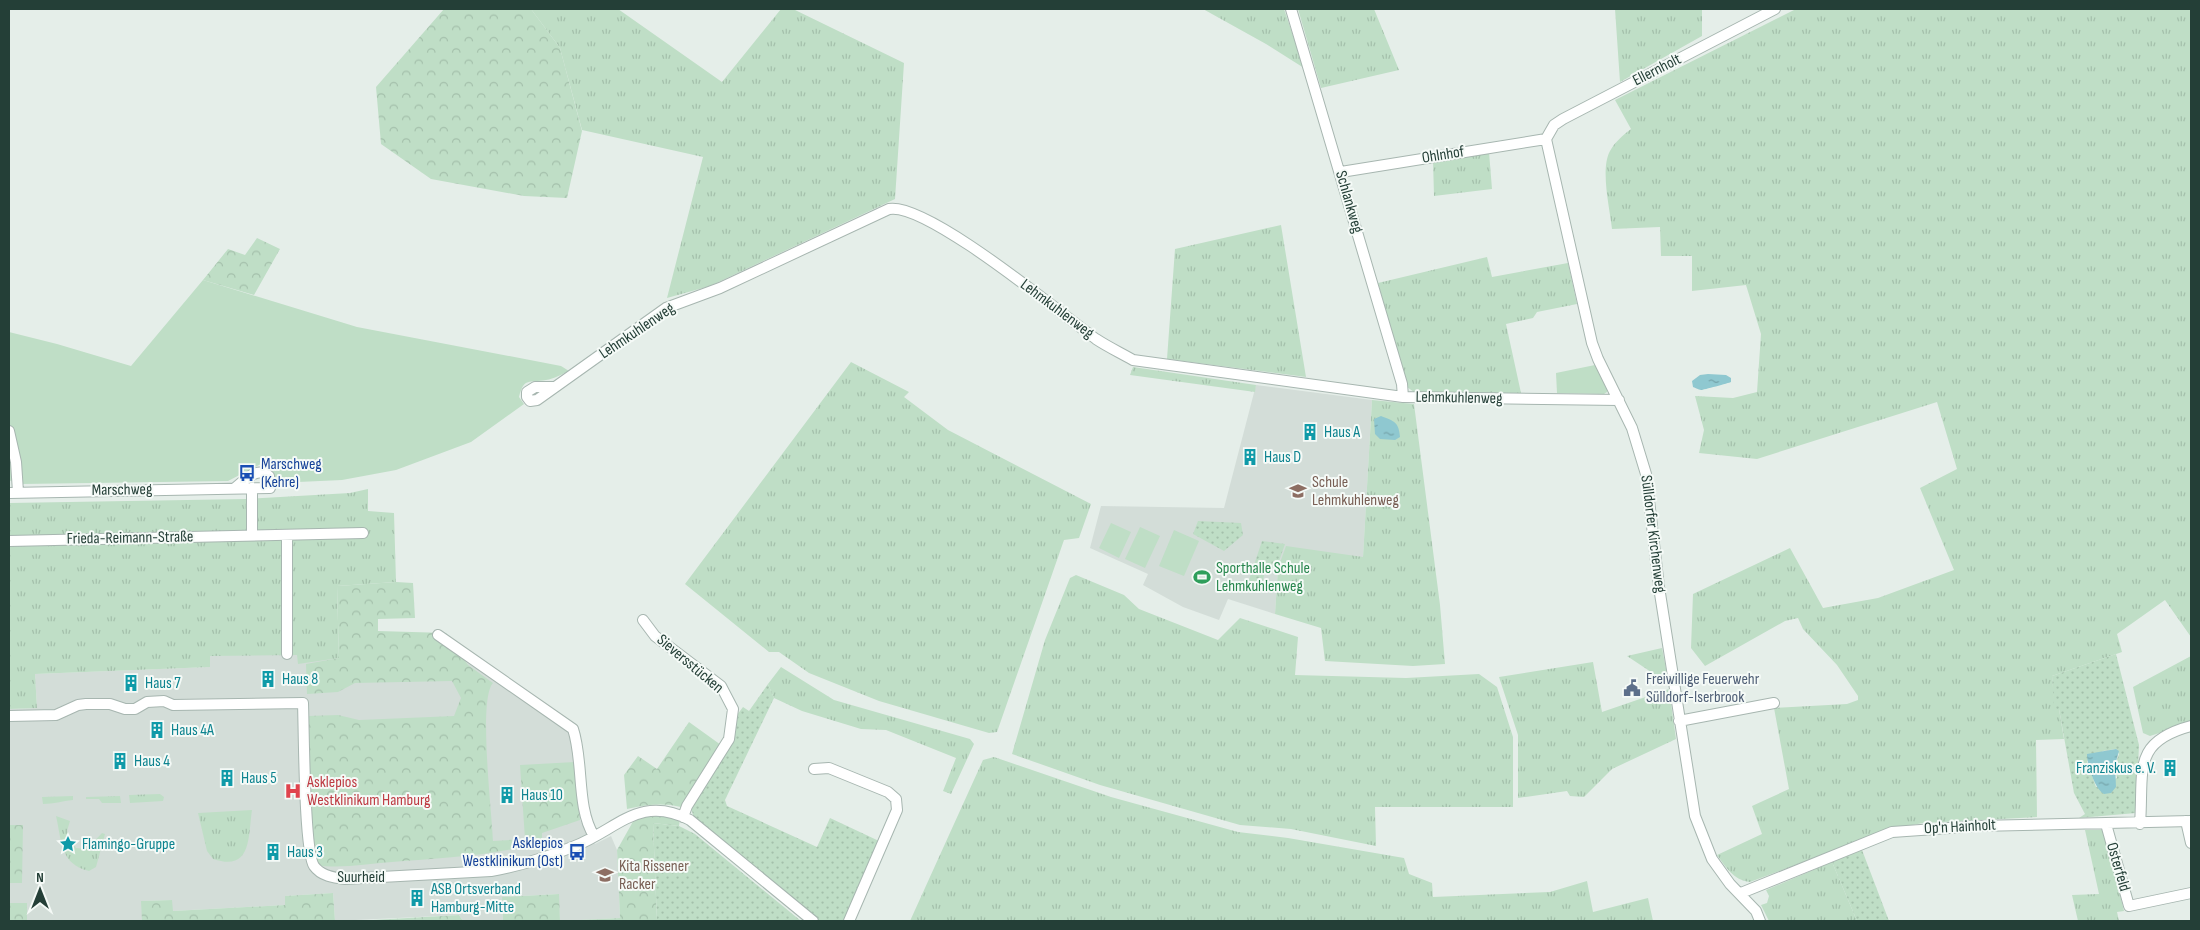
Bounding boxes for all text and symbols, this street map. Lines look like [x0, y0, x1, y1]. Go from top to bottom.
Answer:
street label: Ellernholt [1630, 50, 1684, 90]
street label: Ohlnhof [1420, 142, 1466, 168]
street label: Schlankweg [1331, 169, 1367, 235]
street label: Lehmkuhlenweg [1017, 275, 1097, 343]
street label: Lehmkuhlenweg [596, 299, 678, 363]
street label: Lehmkuhlenweg [1415, 388, 1503, 408]
building icon: Haus A [1300, 422, 1320, 442]
place label: Haus A [1324, 423, 1360, 442]
building icon: Haus D [1240, 447, 1260, 467]
place label: Haus D [1264, 448, 1301, 467]
place label: Marschweg (Kehre) [261, 455, 322, 492]
bus stop icon: Marschweg (Kehre) [237, 463, 257, 483]
place label: Schule Lehmkuhlenweg [1312, 473, 1399, 510]
street label: Sülldorfer Kirchenweg [1636, 474, 1670, 594]
street label: Marschweg [91, 480, 153, 500]
school or university icon: Schule Lehmkuhlenweg [1288, 481, 1308, 501]
street label: Frieda-Reimann-Straße [67, 527, 193, 549]
place label: Sporthalle Schule Lehmkuhlenweg [1216, 559, 1310, 596]
sports icon: Sporthalle Schule Lehmkuhlenweg [1192, 567, 1212, 587]
street label: Sieversstücken [653, 631, 727, 697]
building icon: Haus 8 [258, 669, 278, 689]
place label: Haus 8 [282, 670, 318, 689]
place label: Freiwillige Feuerwehr Sülldorf-Iserbrook [1646, 670, 1760, 707]
building icon: Haus 7 [121, 673, 141, 693]
place label: Haus 7 [145, 674, 181, 693]
public building icon: Freiwillige Feuerwehr Sülldorf-Iserbrook [1622, 678, 1642, 698]
building icon: Haus 4A [147, 720, 167, 740]
place label: Haus 4A [171, 721, 214, 740]
building icon: Haus 4 [110, 751, 130, 771]
place label: Haus 4 [134, 752, 170, 771]
building icon: Franziskus e. V. [2160, 758, 2180, 778]
place label: Franziskus e. V. [2076, 759, 2156, 778]
building icon: Haus 5 [217, 768, 237, 788]
place label: Haus 5 [241, 769, 277, 788]
place label: Asklepios Westklinikum Hamburg [306, 773, 430, 810]
hospital icon: Asklepios Westklinikum Hamburg [283, 781, 303, 801]
building icon: Haus 10 [497, 785, 517, 805]
place label: Haus 10 [521, 786, 563, 805]
street label: Op'n Hainholt [1924, 816, 1997, 838]
place icon: Flamingo-Gruppe [58, 834, 78, 854]
place label: Asklepios Westklinikum (Ost) [462, 834, 563, 871]
place label: Flamingo-Gruppe [82, 835, 175, 854]
street label: Osterfeld [2102, 840, 2134, 894]
building icon: Haus 3 [263, 842, 283, 862]
bus stop icon: Asklepios Westklinikum (Ost) [567, 842, 587, 862]
place label: Haus 3 [287, 843, 323, 862]
place label: Kita Rissener Racker [619, 857, 689, 894]
north arrow [15, 865, 65, 915]
school or university icon: Kita Rissener Racker [595, 865, 615, 885]
street label: Suurheid [337, 868, 385, 887]
text: N [36, 869, 44, 886]
place label: ASB Ortsverband Hamburg-Mitte [430, 880, 521, 917]
building icon: ASB Ortsverband Hamburg-Mitte [407, 888, 427, 908]

